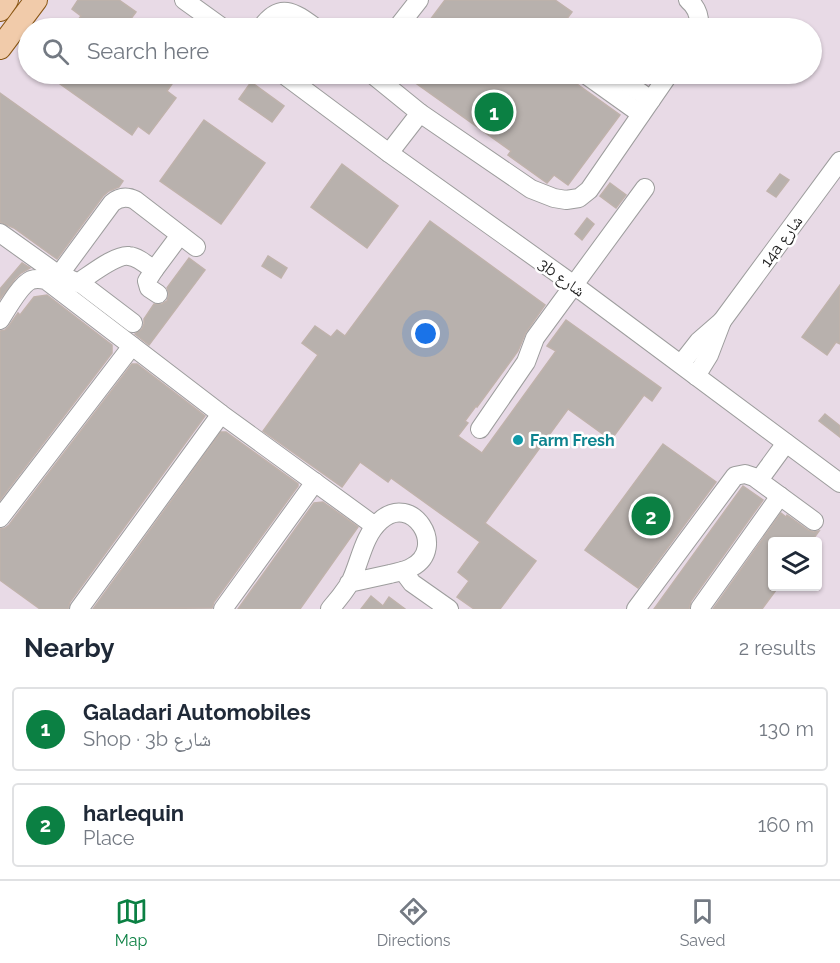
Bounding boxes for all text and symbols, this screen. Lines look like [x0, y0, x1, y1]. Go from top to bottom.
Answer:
search box [18, 18, 822, 84]
icon: search [39, 35, 72, 68]
text: Search here [87, 38, 209, 64]
pin: 1 [474, 90, 514, 134]
street label: 14a شارع [756, 212, 807, 271]
street label: 3b شارع [534, 254, 589, 301]
your location [411, 319, 440, 348]
place label: Farm Fresh [530, 431, 615, 450]
marker: Farm Fresh [511, 433, 525, 447]
pin: 2 [632, 494, 670, 538]
map controls [768, 537, 822, 591]
button: layers [768, 537, 822, 591]
text: Nearby [24, 633, 114, 663]
text: 2 results [739, 636, 816, 660]
text: Galadari Automobiles [83, 699, 311, 725]
text: 1 [41, 717, 50, 741]
text: 130 m [759, 717, 814, 741]
text: Shop · 3b شارع [83, 727, 211, 751]
text: harlequin [83, 800, 184, 826]
text: 2 [40, 813, 51, 837]
text: 160 m [758, 813, 814, 837]
text: Place [83, 826, 134, 850]
tab: Map [115, 895, 148, 950]
tab: Directions [377, 895, 451, 950]
tab: Saved [680, 895, 725, 950]

